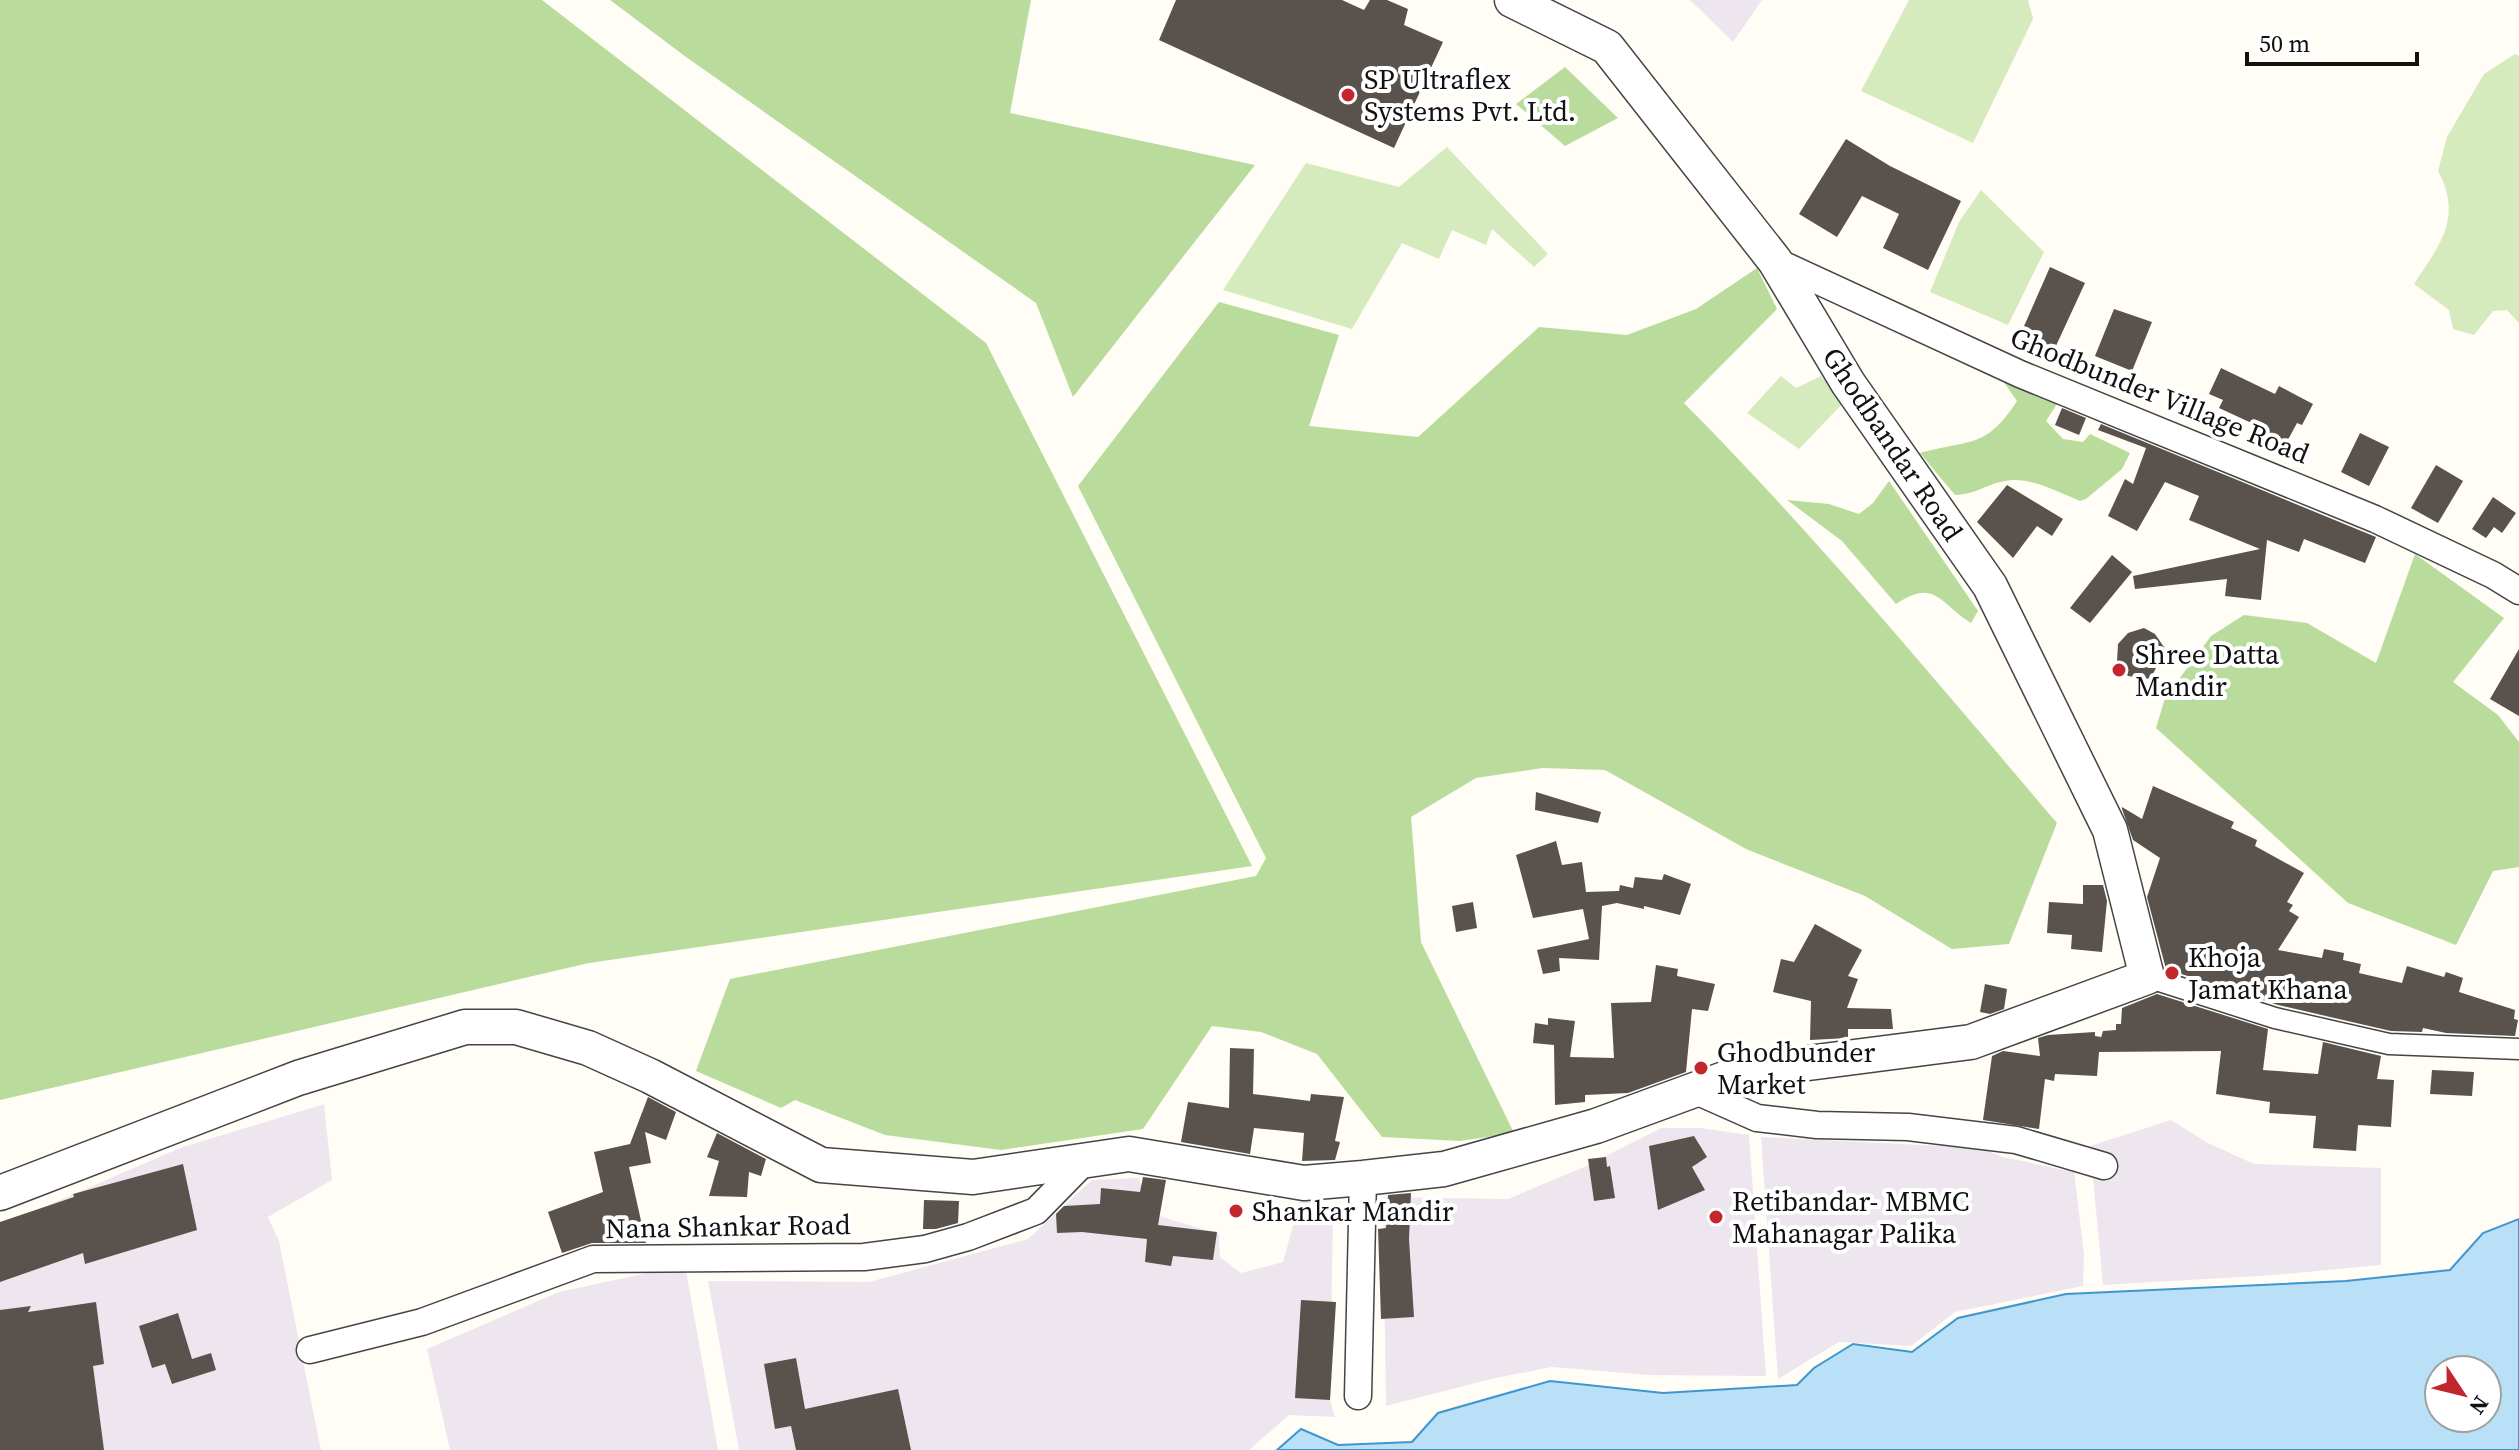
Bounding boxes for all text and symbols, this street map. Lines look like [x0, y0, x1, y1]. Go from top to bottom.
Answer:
scale bar [2247, 16, 2417, 66]
text: 50 m [2259, 27, 2310, 60]
place label: SP Ultraflex Systems Pvt. Ltd. [1364, 60, 1576, 130]
marker: SP Ultraflex Systems Pvt. Ltd. [1339, 86, 1357, 104]
street label: Ghodbunder Village Road [2005, 318, 2315, 472]
street label: Ghodbandar Road [1814, 340, 1972, 548]
place label: Shree Datta Mandir [2135, 635, 2280, 705]
marker: Shree Datta Mandir [2110, 661, 2128, 679]
place label: Khoja Jamat Khana [2187, 938, 2349, 1008]
marker: Khoja Jamat Khana [2163, 964, 2181, 982]
place label: Ghodbunder Market [1717, 1033, 1875, 1103]
marker: Ghodbunder Market [1692, 1059, 1710, 1077]
place label: Retibandar- MBMC Mahanagar Palika [1732, 1182, 1969, 1252]
place label: Shankar Mandir [1252, 1192, 1454, 1230]
marker: Shankar Mandir [1227, 1202, 1245, 1220]
street label: Nana Shankar Road [605, 1205, 851, 1247]
marker: Retibandar- MBMC Mahanagar Palika [1707, 1208, 1725, 1226]
north arrow [2423, 1354, 2503, 1434]
text: N [2462, 1390, 2496, 1421]

